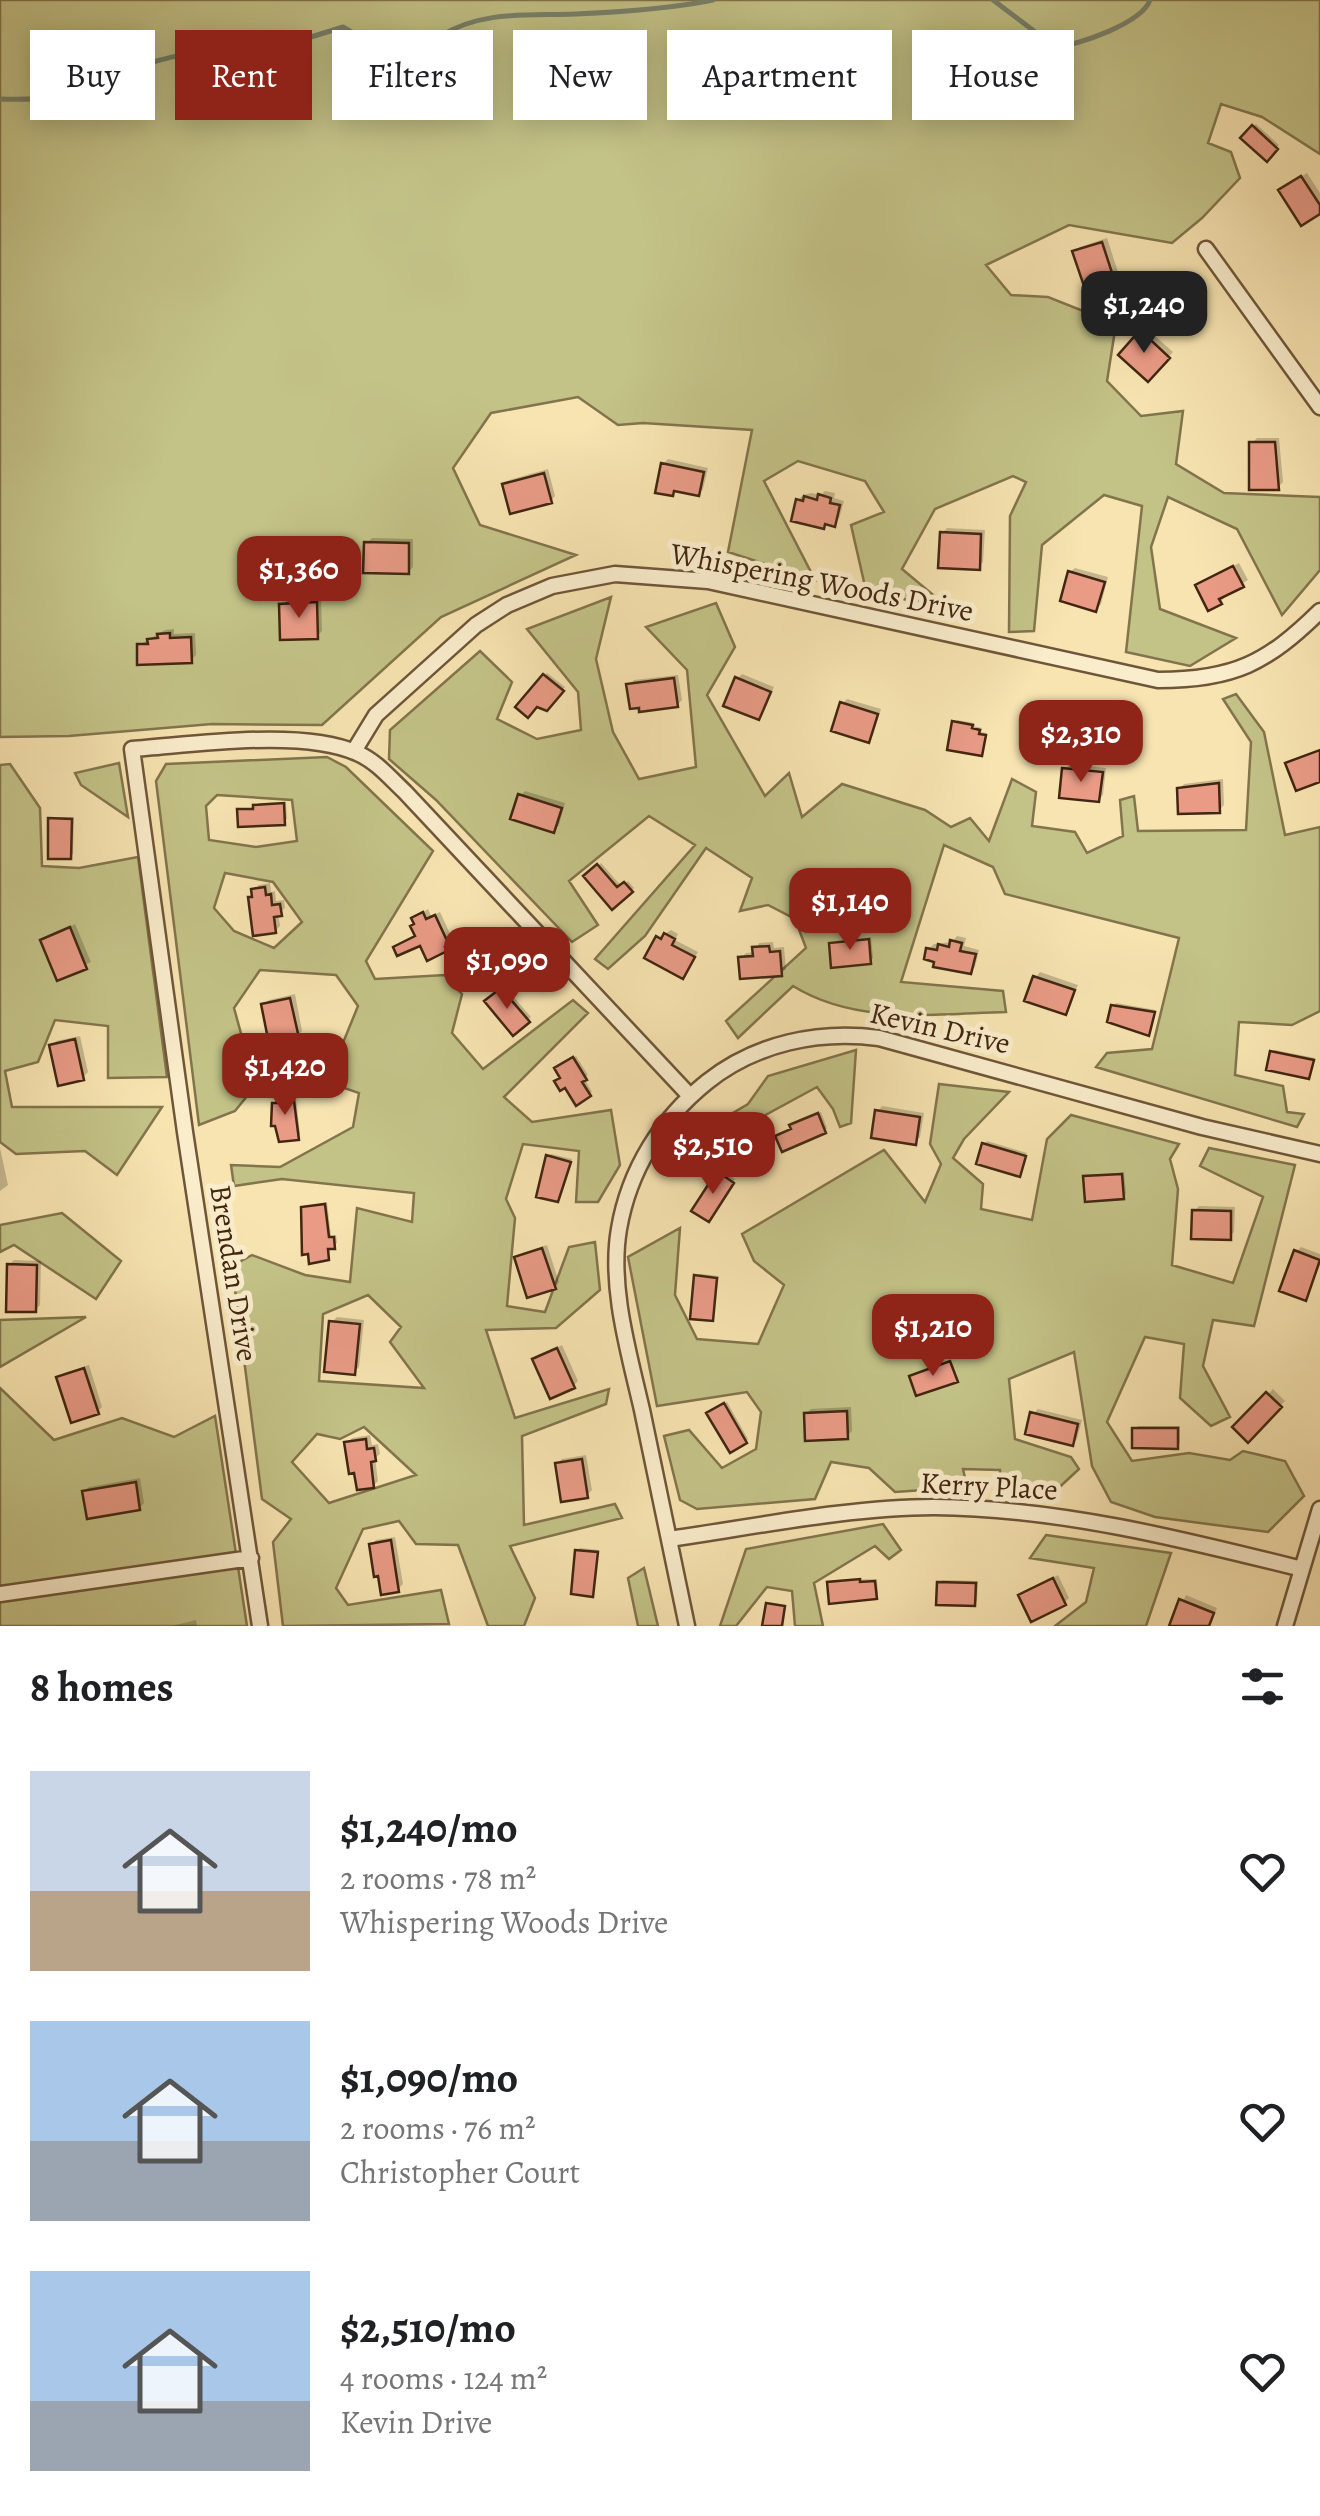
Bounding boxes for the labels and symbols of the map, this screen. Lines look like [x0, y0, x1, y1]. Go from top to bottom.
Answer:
pin: $1,240 [1063, 271, 1225, 356]
street label: Whispering Woods Drive [666, 533, 977, 631]
pin: $1,360 [218, 536, 380, 621]
pin: $2,310 [1000, 700, 1162, 785]
pin: $1,140 [769, 868, 931, 953]
pin: $1,090 [426, 927, 588, 1012]
street label: Kevin Drive [866, 992, 1014, 1064]
pin: $1,420 [204, 1033, 366, 1118]
pin: $2,510 [632, 1112, 794, 1197]
street label: Brendan Drive [200, 1182, 268, 1364]
pin: $1,210 [852, 1294, 1014, 1379]
street label: Kerry Place [919, 1462, 1059, 1510]

